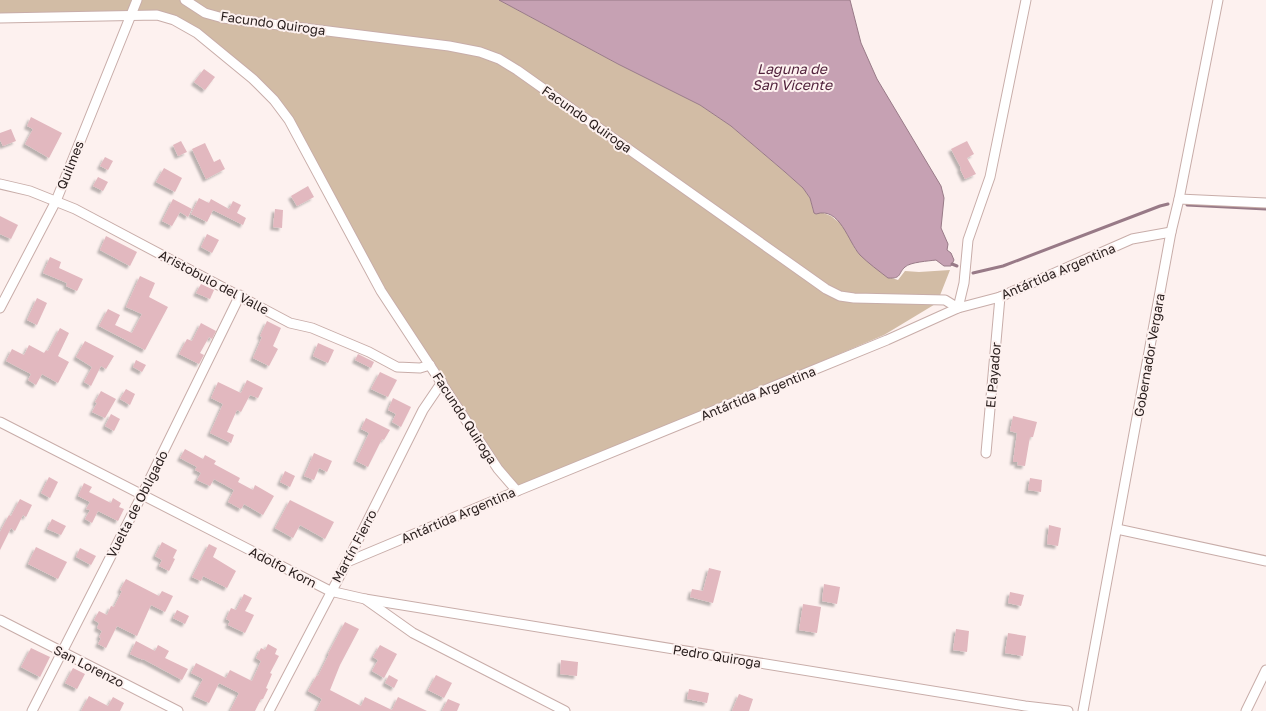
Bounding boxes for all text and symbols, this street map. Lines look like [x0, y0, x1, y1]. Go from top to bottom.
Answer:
street label: Facundo Quiroga [219, 8, 327, 38]
water label: Laguna de San Vicente [752, 60, 833, 93]
street label: Facundo Quiroga [539, 82, 635, 156]
street label: Quilmes [53, 138, 87, 192]
street label: Antártida Argentina [998, 240, 1118, 302]
street label: Aristobulo del Valle [156, 246, 272, 318]
street label: Gobernador Vergara [1130, 292, 1168, 418]
street label: El Payador [982, 341, 1004, 409]
street label: Antártida Argentina [698, 363, 818, 423]
street label: Facundo Quiroga [429, 369, 501, 467]
street label: Vuelta de Obligado [103, 447, 171, 560]
street label: Antártida Argentina [398, 484, 518, 546]
street label: Martín Fierro [328, 507, 380, 585]
street label: Adolfo Korn [247, 543, 319, 591]
street label: San Lorenzo [51, 641, 127, 691]
street label: Pedro Quiroga [672, 641, 762, 671]

